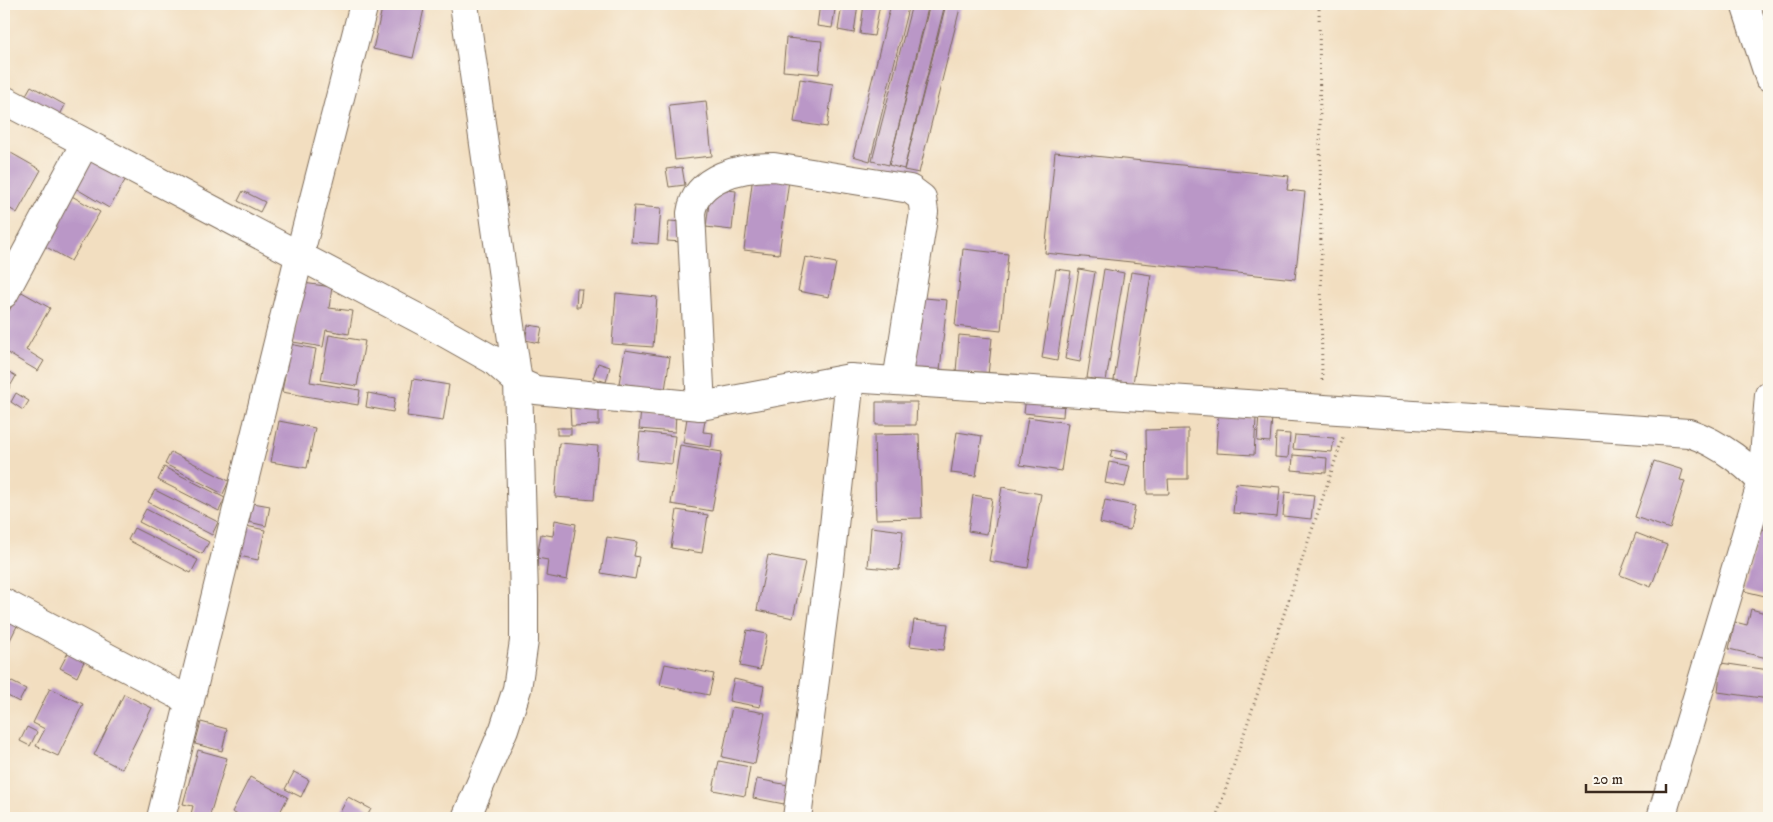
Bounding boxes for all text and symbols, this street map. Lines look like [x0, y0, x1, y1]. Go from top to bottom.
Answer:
scale bar [1586, 762, 1666, 794]
text: 20 m [1593, 770, 1623, 789]

